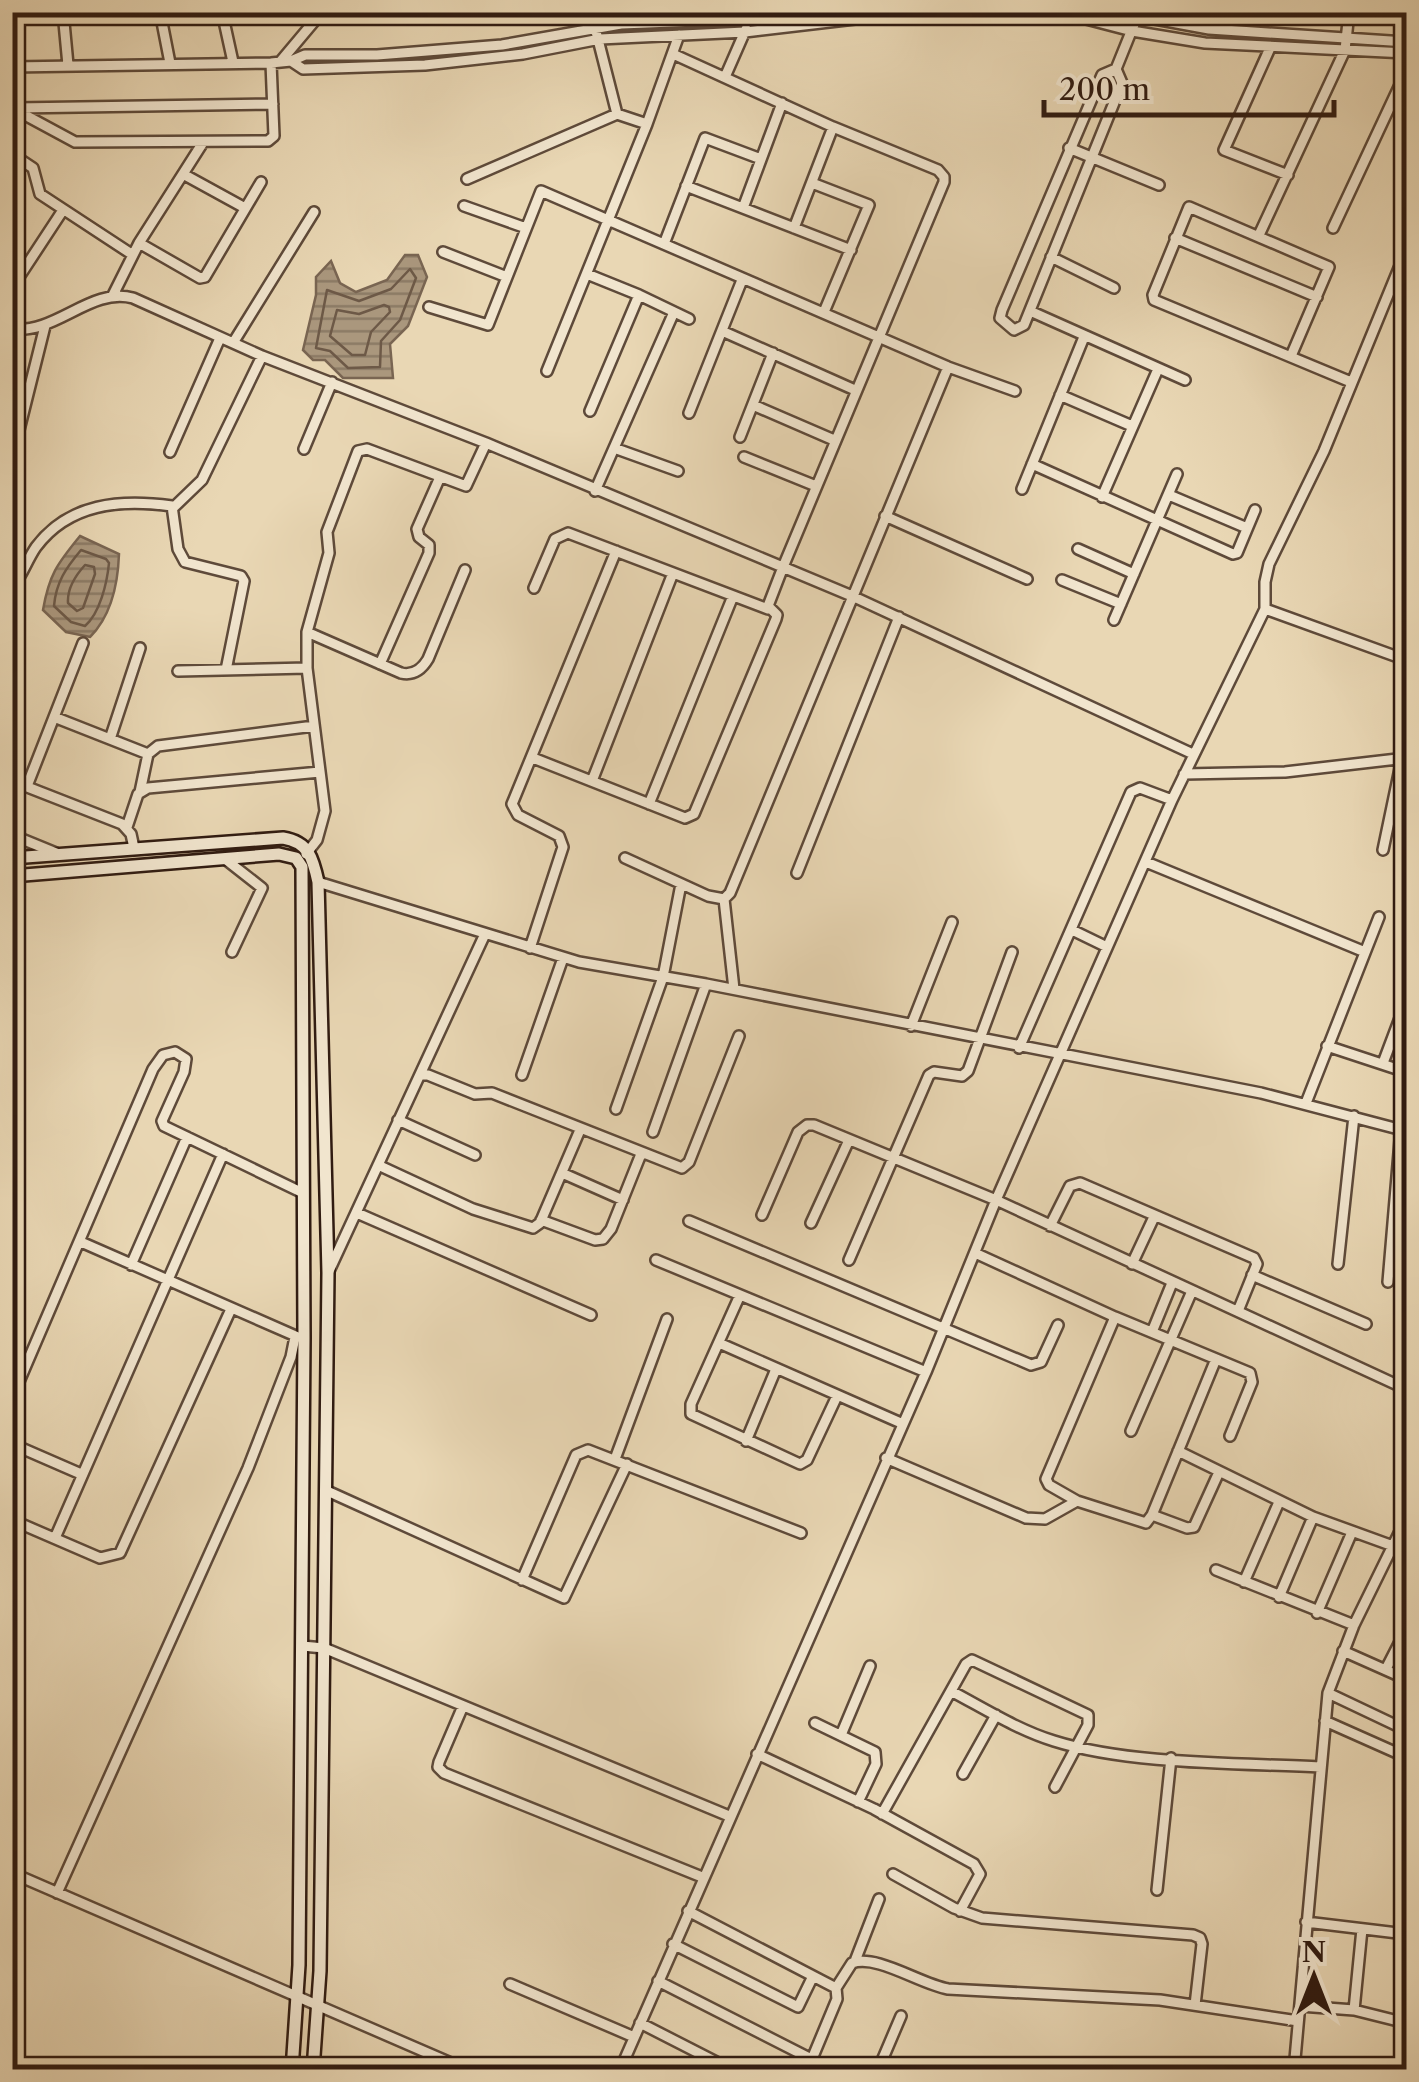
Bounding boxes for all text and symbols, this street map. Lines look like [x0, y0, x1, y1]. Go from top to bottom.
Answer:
scale bar [1044, 55, 1334, 117]
text: 200 m [1059, 71, 1150, 108]
north arrow [1264, 1927, 1364, 2027]
text: N [1302, 1935, 1326, 1969]

